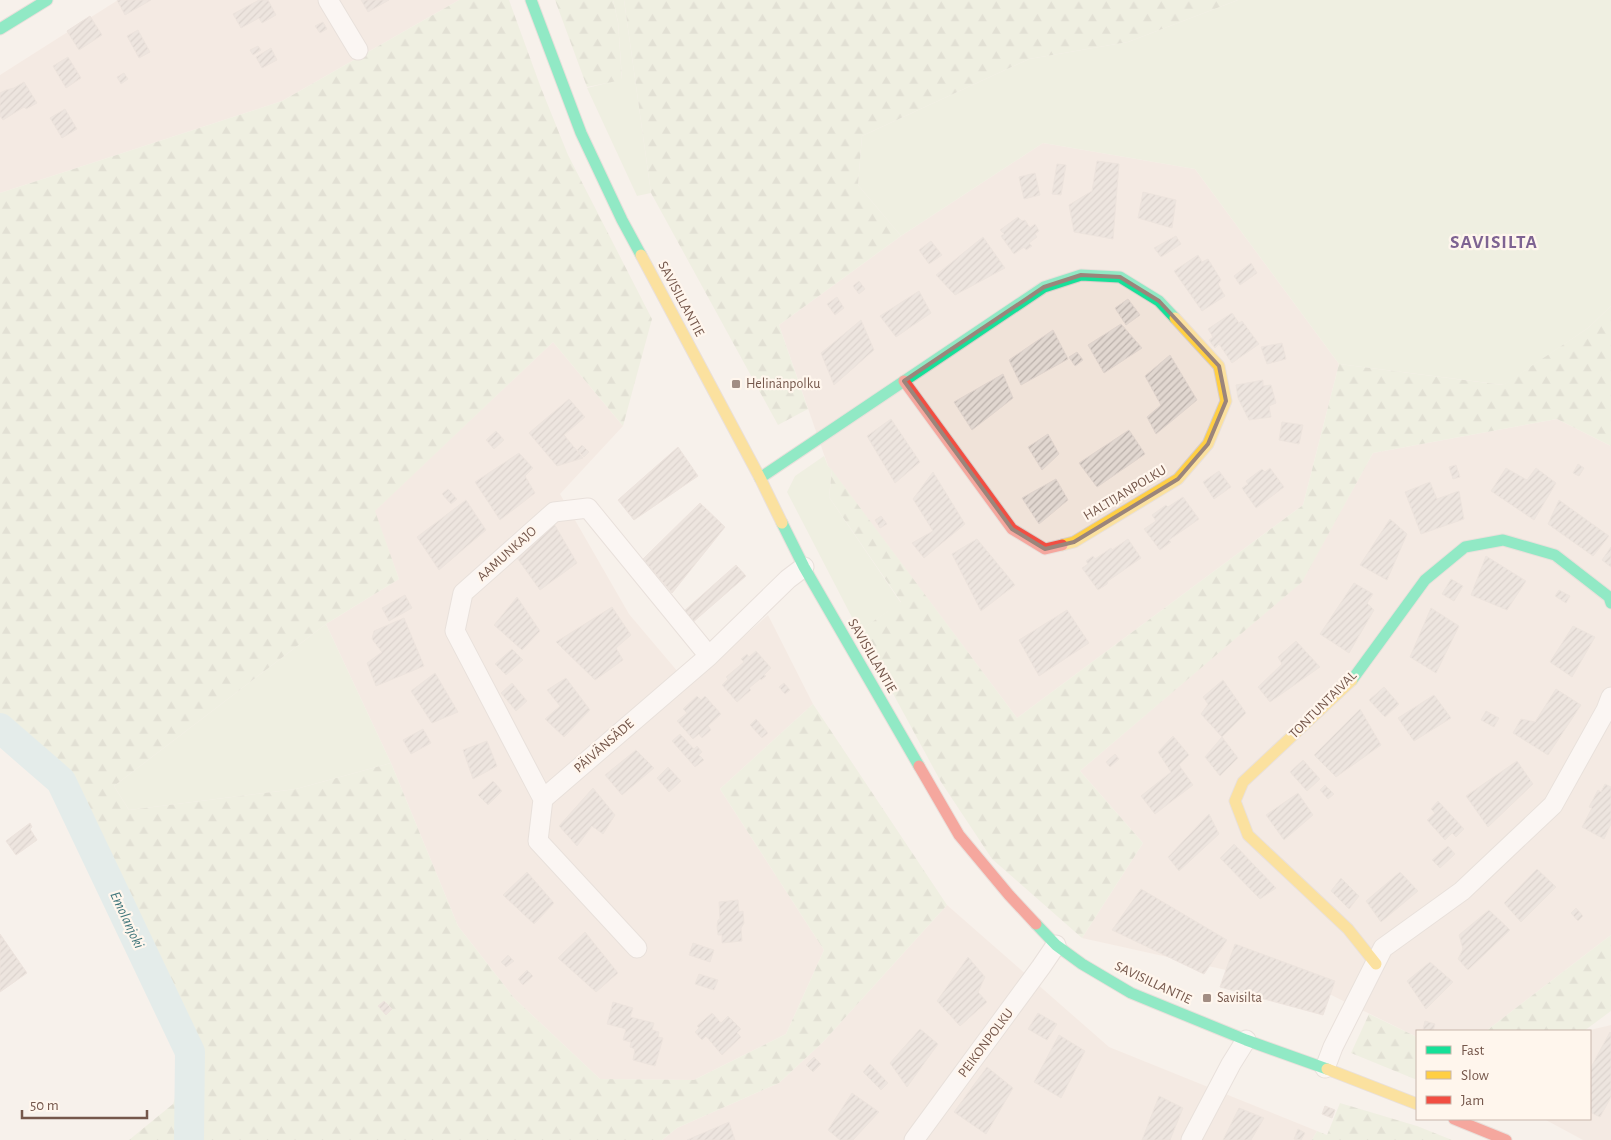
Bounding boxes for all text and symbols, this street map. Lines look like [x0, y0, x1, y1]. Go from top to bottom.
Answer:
district label: SAVISILTA [1450, 233, 1538, 252]
street label: SAVISILLANTIE [655, 259, 707, 339]
place label: Helinänpolku [746, 377, 820, 391]
marker: Helinänpolku [730, 378, 742, 390]
street label: HALTIJANPOLKU [1081, 463, 1169, 523]
street label: AAMUNKAJO [475, 524, 539, 584]
street label: SAVISILLANTIE [845, 617, 899, 696]
street label: TONTUNTAIVAL [1287, 669, 1359, 741]
street label: PÄIVÄNSÄDE [570, 715, 637, 776]
water label: Emolanjoki [107, 889, 147, 951]
street label: SAVISILLANTIE [1112, 959, 1194, 1007]
place label: Savisilta [1217, 991, 1262, 1005]
marker: Savisilta [1201, 992, 1213, 1004]
street label: PEIKONPOLKU [956, 1006, 1016, 1080]
legend [1416, 1030, 1591, 1120]
text: Fast [1461, 1043, 1485, 1058]
text: Slow [1461, 1068, 1489, 1083]
scale bar [22, 1088, 148, 1120]
text: Jam [1461, 1093, 1484, 1108]
text: 50 m [30, 1098, 59, 1113]

